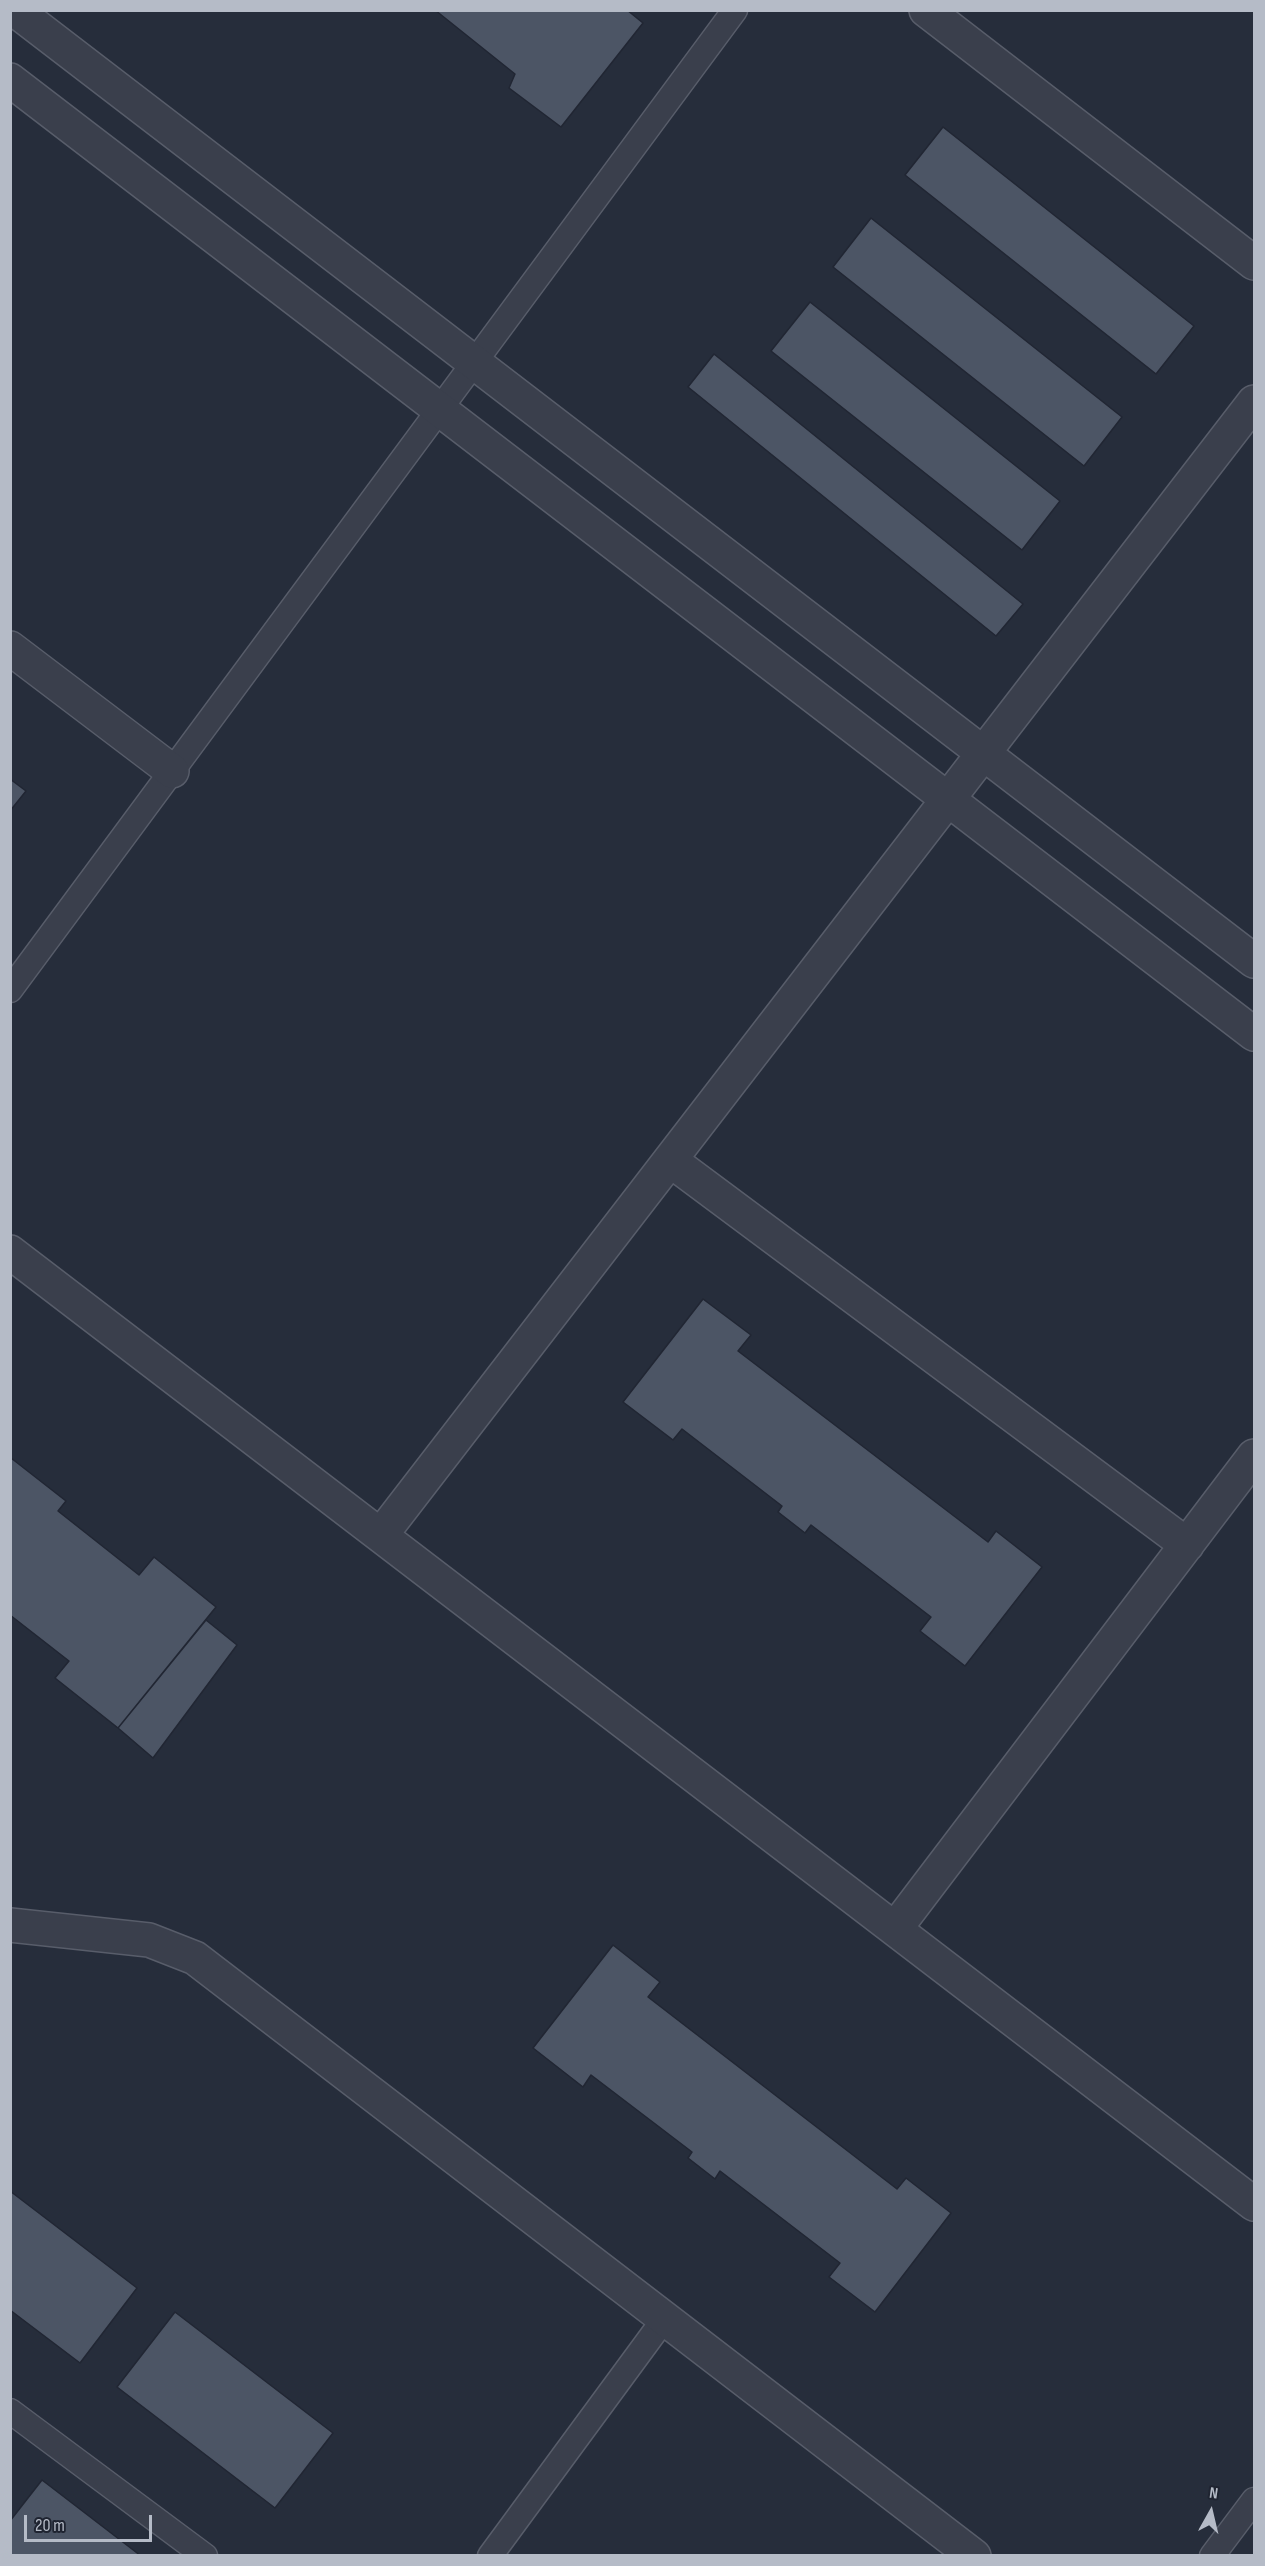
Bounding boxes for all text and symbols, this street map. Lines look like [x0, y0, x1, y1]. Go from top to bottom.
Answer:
north arrow [1181, 2482, 1241, 2542]
text: N [1208, 2484, 1219, 2504]
scale bar [27, 2503, 154, 2541]
text: 20 m [35, 2515, 65, 2536]

